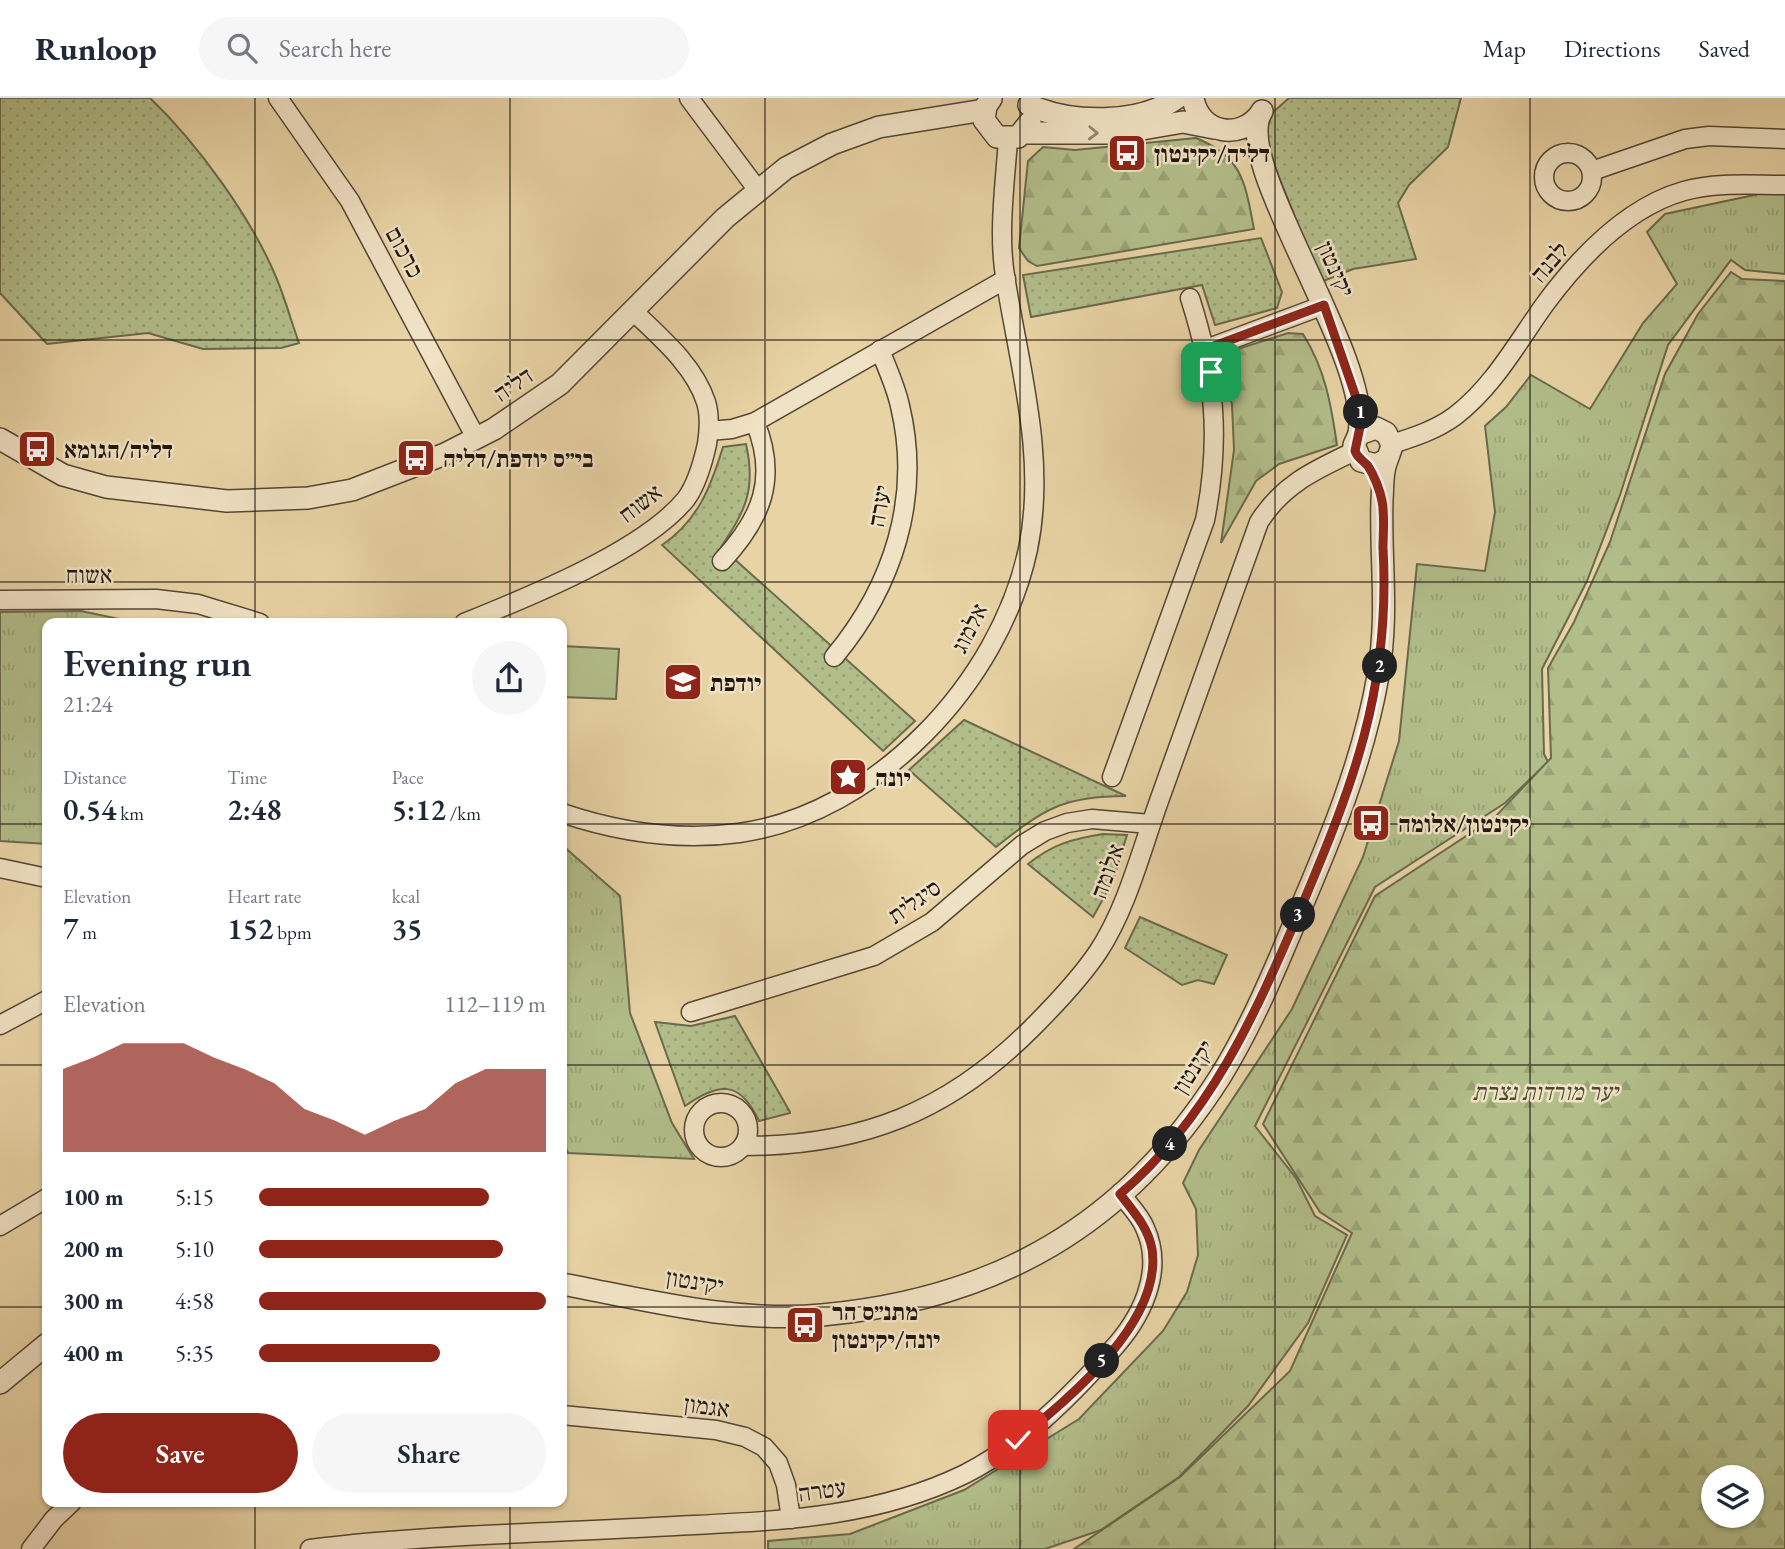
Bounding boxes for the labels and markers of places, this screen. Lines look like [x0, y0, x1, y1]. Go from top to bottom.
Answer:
bus stop icon: דליה/יקינטון [1106, 132, 1148, 174]
place label: דליה/יקינטון [1154, 138, 1270, 169]
pin [1181, 342, 1241, 402]
pin: 1 [1344, 394, 1378, 430]
bus stop icon: דליה/הגומא [16, 428, 58, 470]
place label: דליה/הגומא [64, 434, 173, 465]
bus stop icon: בי״ס יודפת/דליה [395, 437, 437, 479]
place label: בי״ס יודפת/דליה [443, 443, 594, 474]
pin: 2 [1362, 648, 1398, 684]
school or university icon: יודפת [662, 661, 704, 703]
place label: יודפת [710, 667, 761, 698]
place icon: יונה [827, 756, 869, 798]
place label: יונה [875, 762, 911, 793]
bus stop icon: יקינטון/אלומה [1350, 802, 1392, 844]
place label: יקינטון/אלומה [1398, 808, 1529, 839]
pin: 3 [1280, 898, 1316, 932]
pin: 4 [1152, 1126, 1188, 1162]
place label: מתנ״ס הר יונה/יקינטון [832, 1296, 940, 1355]
bus stop icon: מתנ״ס הר יונה/יקינטון [784, 1304, 826, 1346]
pin: 5 [1084, 1344, 1120, 1378]
pin [988, 1410, 1048, 1470]

